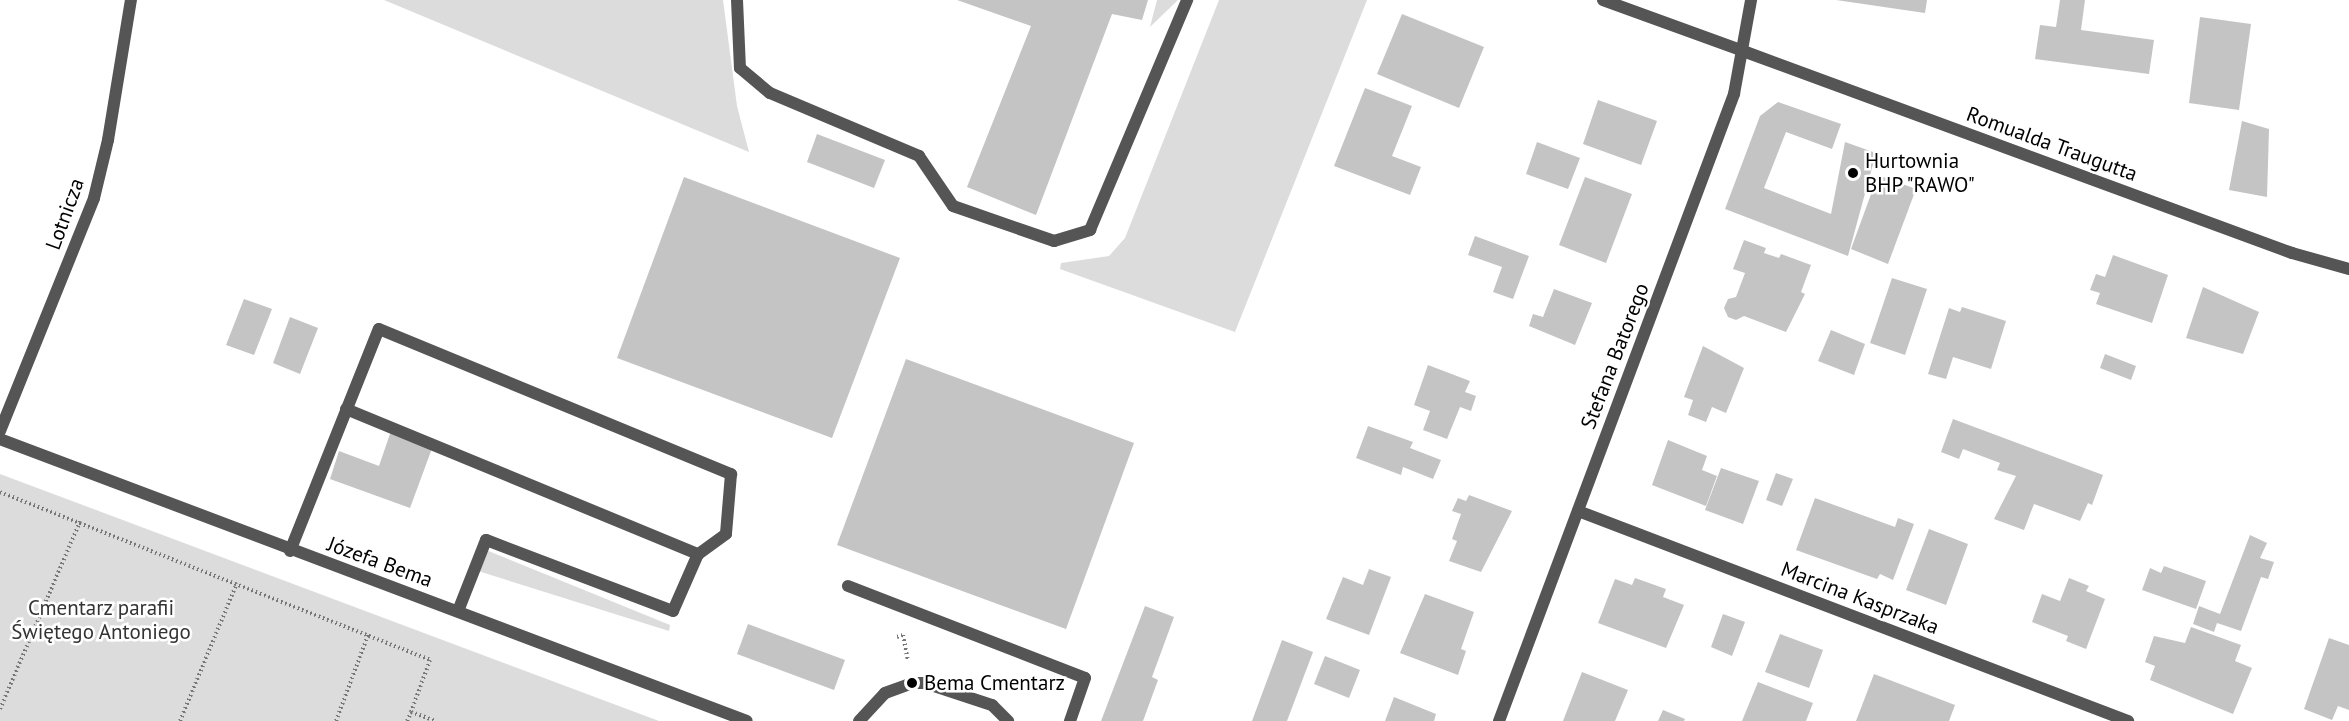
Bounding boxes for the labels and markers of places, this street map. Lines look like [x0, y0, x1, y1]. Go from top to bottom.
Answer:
place label: Hurtownia BHP "RAWO" [1865, 148, 1977, 198]
marker: Hurtownia BHP "RAWO" [1846, 166, 1860, 180]
place label: Bema Cmentarz [924, 670, 1065, 696]
marker: Bema Cmentarz [905, 676, 919, 690]

